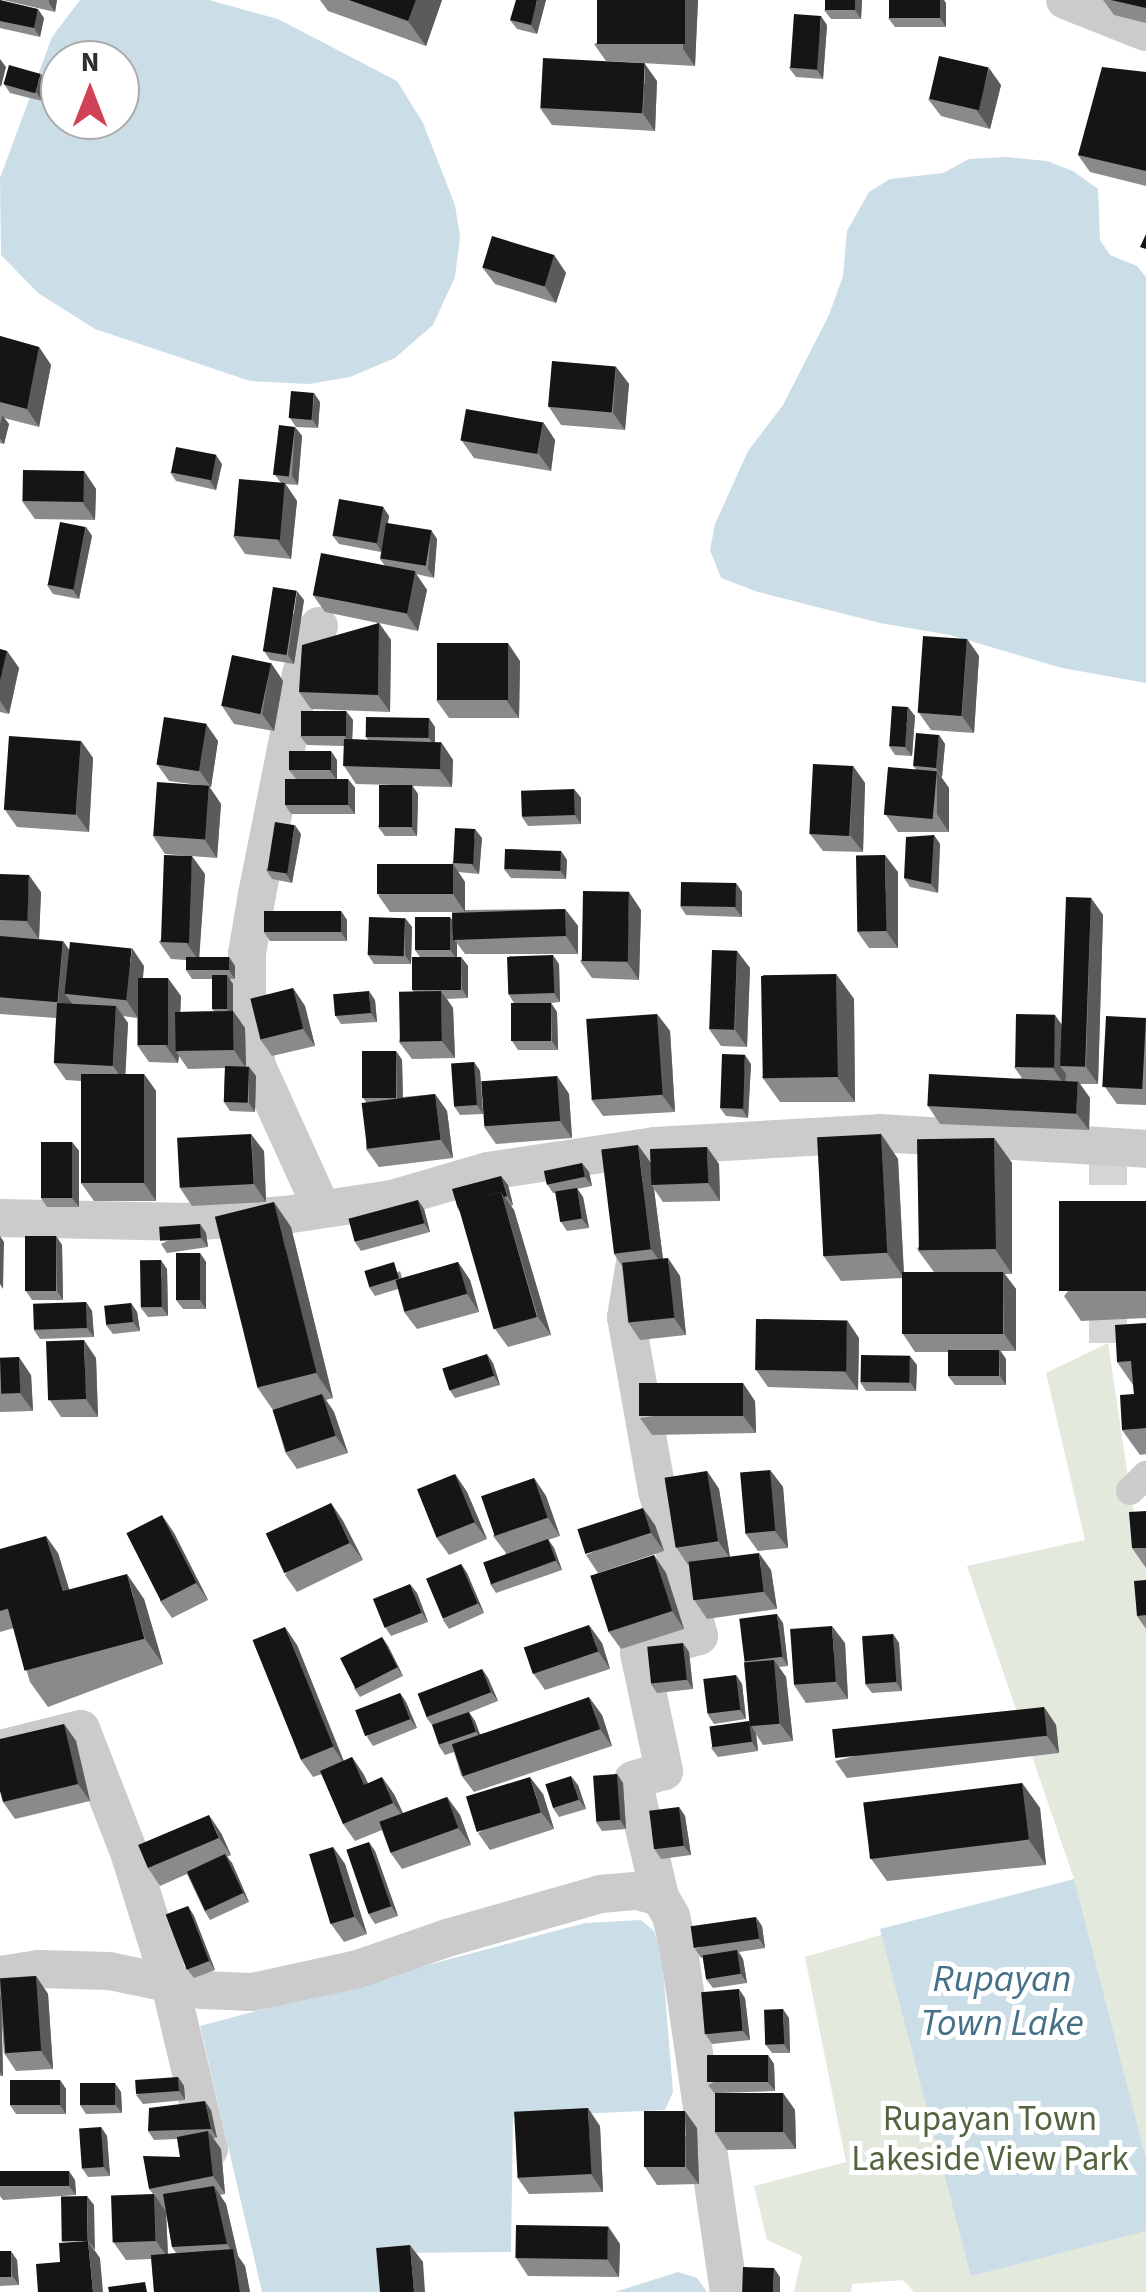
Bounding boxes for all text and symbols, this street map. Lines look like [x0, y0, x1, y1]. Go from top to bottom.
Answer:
north arrow [40, 40, 140, 140]
text: N [81, 42, 99, 82]
water label: Rupayan Town Lake [920, 1957, 1084, 2046]
park label: Rupayan Town Lakeside View Park [851, 2098, 1129, 2180]

